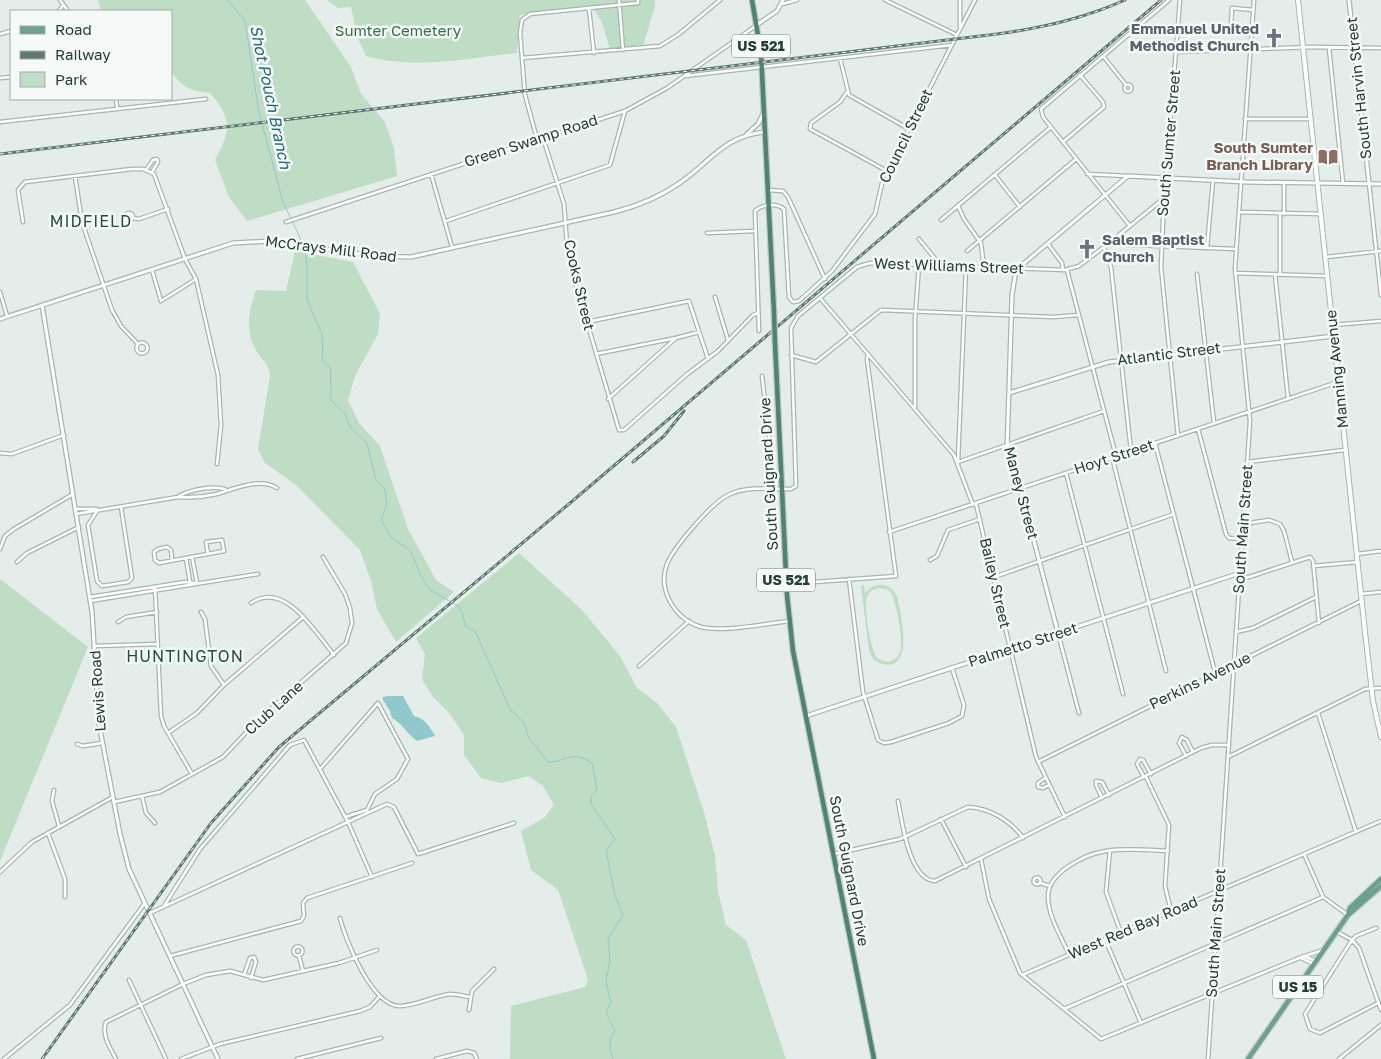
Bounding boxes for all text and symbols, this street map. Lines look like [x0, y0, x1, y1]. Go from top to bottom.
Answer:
legend [10, 10, 172, 100]
street label: South Harvin Street [1342, 16, 1374, 160]
place label: Emmanuel United Methodist Church [1129, 19, 1259, 54]
text: Road [55, 20, 92, 38]
park label: Sumter Cemetery [335, 21, 462, 39]
water label: Shot Pouch Branch [246, 23, 296, 172]
church icon: Emmanuel United Methodist Church [1263, 27, 1285, 49]
road number: US 521 [732, 34, 790, 58]
text: Railway [55, 45, 111, 63]
street label: South Sumter Street [1153, 69, 1183, 217]
text: Park [55, 70, 88, 88]
street label: Council Street [875, 85, 936, 186]
street label: Green Swamp Road [462, 110, 600, 170]
place label: South Sumter Branch Library [1206, 138, 1313, 173]
library icon: South Sumter Branch Library [1317, 146, 1339, 168]
district label: MIDFIELD [50, 211, 132, 231]
place label: Salem Baptist Church [1102, 230, 1204, 265]
street label: McCrays Mill Road [264, 231, 398, 265]
street label: Cooks Street [561, 238, 599, 332]
church icon: Salem Baptist Church [1076, 238, 1098, 260]
street label: West Williams Street [874, 253, 1024, 277]
street label: Manning Avenue [1321, 309, 1351, 429]
street label: Atlantic Street [1116, 338, 1222, 368]
street label: South Guignard Drive [755, 397, 781, 551]
street label: Hoyt Street [1071, 435, 1156, 477]
street label: Maney Street [1001, 444, 1043, 541]
street label: South Main Street [1229, 464, 1255, 594]
street label: Bailey Street [977, 536, 1015, 630]
road number: US 521 [757, 568, 815, 592]
street label: Palmetto Street [966, 618, 1080, 670]
district label: HUNTINGTON [126, 646, 244, 666]
street label: Perkins Avenue [1146, 648, 1253, 712]
street label: Lewis Road [85, 650, 109, 732]
street label: Club Lane [240, 676, 306, 738]
street label: South Guignard Drive [827, 794, 873, 948]
street label: South Main Street [1202, 868, 1228, 998]
street label: West Red Bay Road [1065, 892, 1200, 963]
road number: US 15 [1273, 976, 1323, 999]

